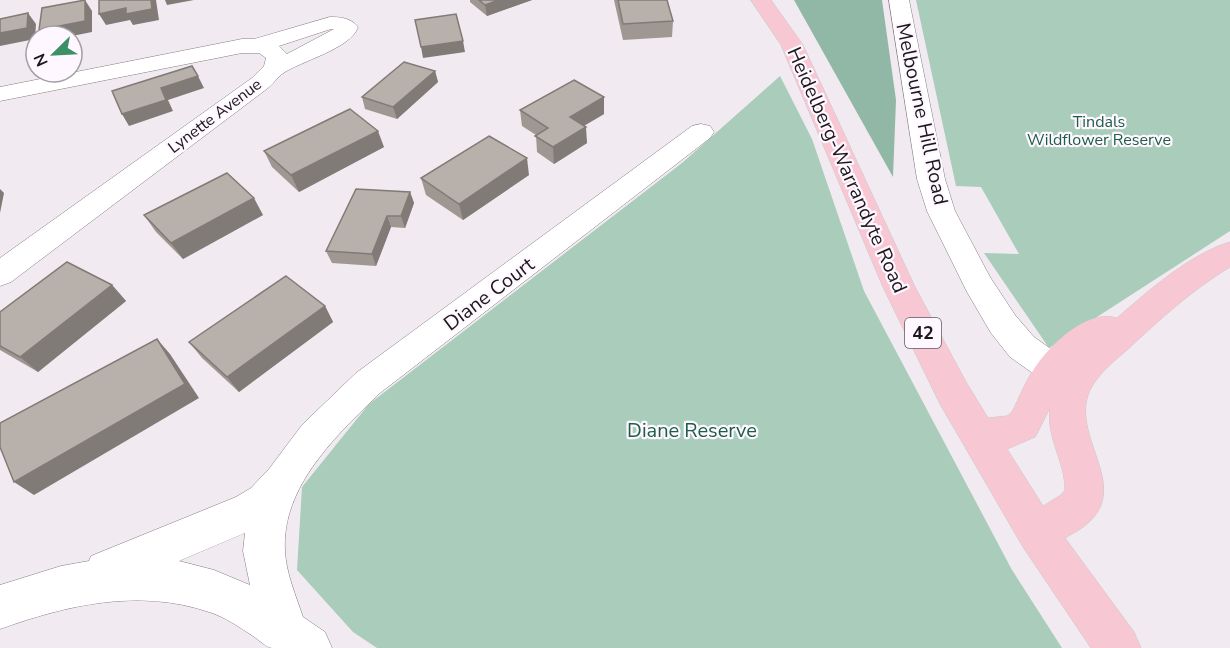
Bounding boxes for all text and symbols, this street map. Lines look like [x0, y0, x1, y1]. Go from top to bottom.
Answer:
street label: Melbourne Hill Road [890, 21, 954, 207]
north arrow [24, 24, 84, 84]
street label: Heidelberg-Warrandyte Road [781, 43, 913, 297]
text: N [29, 50, 54, 70]
street label: Lynette Avenue [164, 74, 266, 158]
park label: Tindals Wildflower Reserve [1027, 111, 1171, 151]
street label: Diane Court [438, 250, 541, 337]
road number: 42 [905, 318, 941, 348]
park label: Diane Reserve [627, 417, 757, 444]

